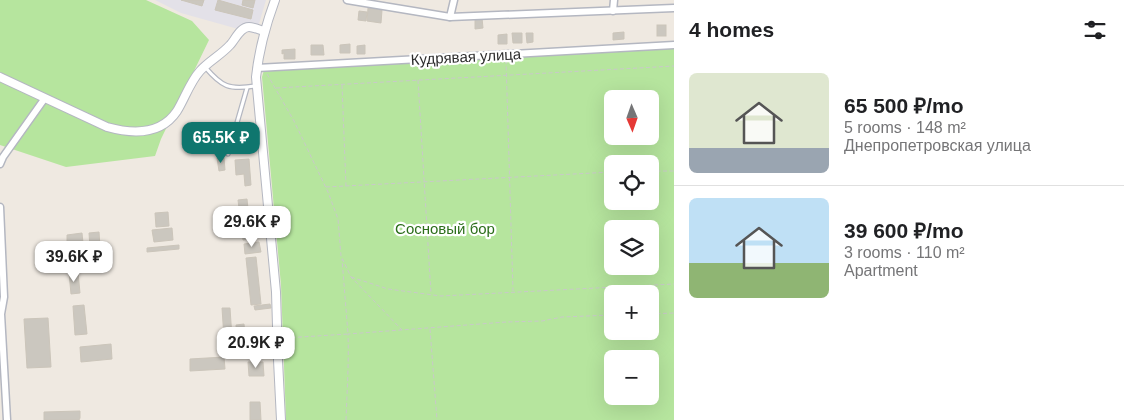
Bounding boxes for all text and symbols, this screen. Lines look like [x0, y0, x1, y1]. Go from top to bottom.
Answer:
icon: filters [1081, 16, 1109, 44]
text: 4 homes [689, 18, 774, 41]
street label: Кудрявая улица [410, 45, 522, 68]
north arrow [604, 90, 659, 145]
map controls [604, 90, 659, 405]
icon: home [729, 93, 789, 153]
text: 65 500 ₽/mo [844, 94, 964, 117]
text: 5 rooms · 148 m² [844, 119, 966, 136]
pin: 65.5K ₽ [175, 121, 267, 164]
text: 65.5K ₽ [193, 129, 249, 146]
text: Днепропетровская улица [844, 137, 1031, 154]
button: locate [604, 155, 659, 210]
pin: 29.6K ₽ [206, 206, 298, 248]
text: 29.6K ₽ [224, 213, 280, 230]
icon: home [729, 218, 789, 278]
text: 39 600 ₽/mo [844, 219, 964, 242]
park label: Сосновый бор [395, 220, 495, 237]
button: layers [604, 220, 659, 275]
pin: 39.6K ₽ [28, 240, 120, 283]
text: 3 rooms · 110 m² [844, 244, 965, 261]
text: 39.6K ₽ [46, 248, 102, 265]
text: Apartment [844, 262, 918, 279]
button: + [604, 285, 659, 340]
pin: 20.9K ₽ [210, 326, 302, 369]
text: 20.9K ₽ [228, 334, 284, 351]
button: − [604, 350, 659, 405]

